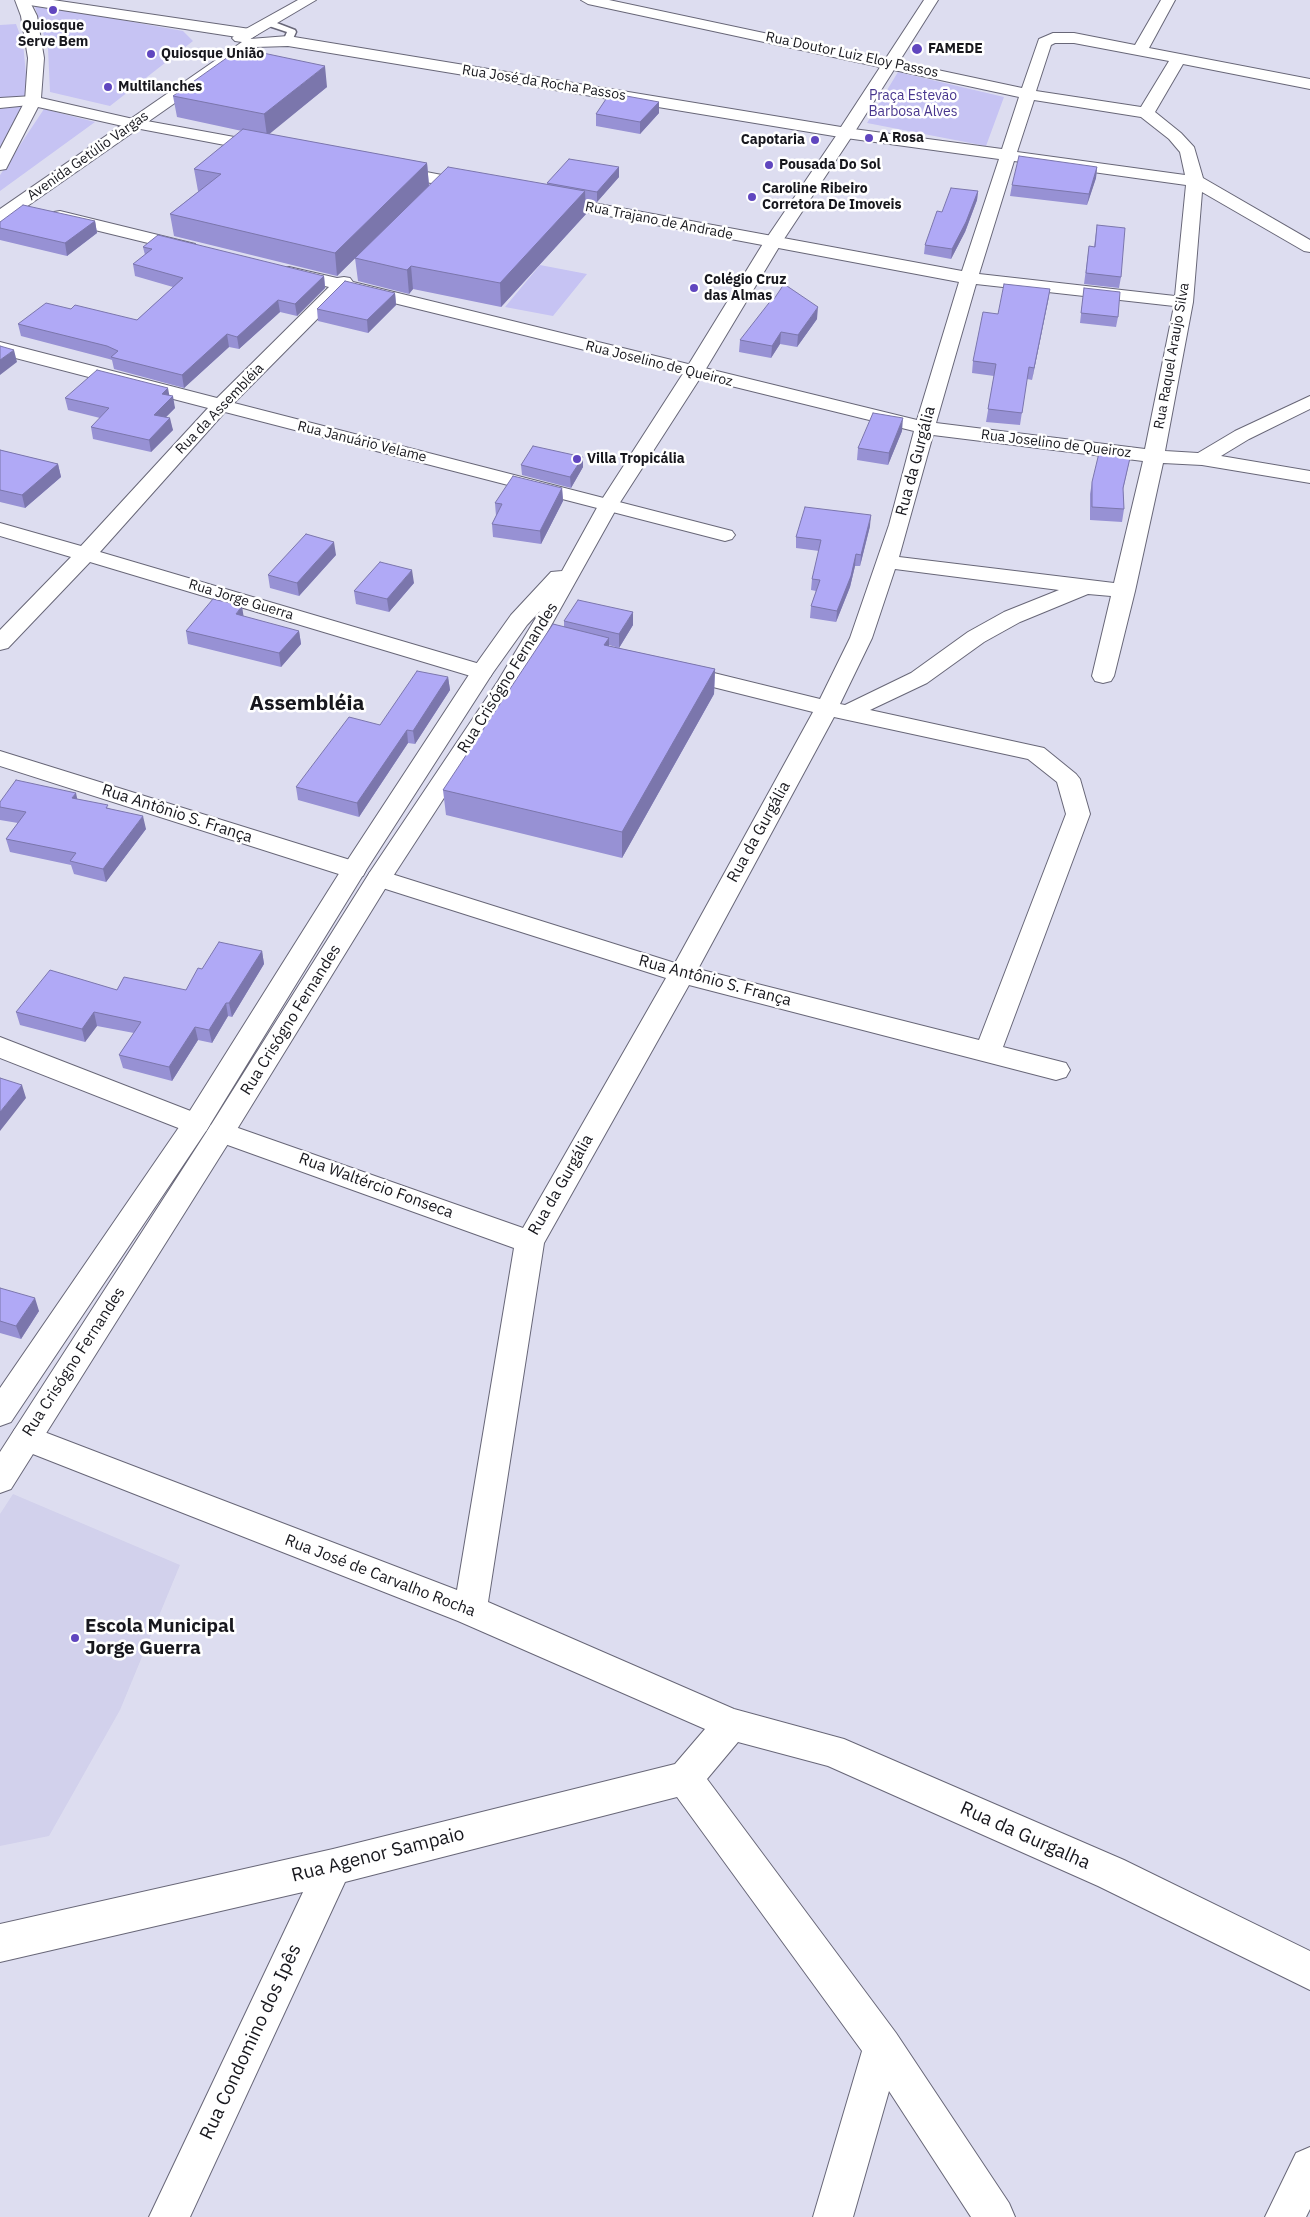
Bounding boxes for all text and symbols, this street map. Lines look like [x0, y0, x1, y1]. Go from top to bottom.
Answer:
marker: Quiosque Serve Bem [47, 4, 59, 16]
place label: Quiosque Serve Bem [18, 18, 88, 50]
street label: Rua Doutor Luiz Eloy Passos [764, 28, 940, 82]
place label: FAMEDE [928, 41, 983, 57]
marker: FAMEDE [910, 42, 924, 56]
place label: Quiosque União [161, 46, 264, 62]
marker: Quiosque União [145, 48, 157, 60]
street label: Rua José da Rocha Passos [461, 62, 627, 104]
place label: Multilanches [118, 79, 202, 95]
marker: Multilanches [102, 81, 114, 93]
park label: Praça Estevão Barbosa Alves [868, 88, 958, 120]
street label: Avenida Getúlio Vargas [24, 108, 152, 204]
place label: A Rosa [879, 130, 924, 146]
place label: Capotaria [741, 132, 805, 148]
marker: A Rosa [863, 132, 875, 144]
marker: Capotaria [809, 134, 821, 146]
place label: Pousada Do Sol [779, 157, 881, 173]
marker: Pousada Do Sol [763, 159, 775, 171]
place label: Caroline Ribeiro Corretora De Imoveis [762, 181, 902, 213]
marker: Caroline Ribeiro Corretora De Imoveis [746, 191, 758, 203]
street label: Rua Trajano de Andrade [584, 198, 734, 244]
place label: Colégio Cruz das Almas [704, 272, 786, 304]
street label: Rua Raquel Araujo Silva [1151, 281, 1193, 431]
marker: Colégio Cruz das Almas [688, 282, 700, 294]
street label: Rua Joselino de Queiroz [584, 338, 734, 390]
street label: Rua da Assembléia [172, 360, 268, 458]
street label: Rua da Gurgália [892, 404, 940, 518]
street label: Rua Januário Velame [296, 418, 428, 466]
street label: Rua Joselino de Queiroz [980, 426, 1132, 462]
place label: Villa Tropicália [587, 451, 685, 467]
marker: Villa Tropicália [571, 453, 583, 465]
street label: Rua Jorge Guerra [186, 576, 296, 624]
street label: Rua Crisógno Fernandes [454, 599, 562, 757]
district label: Assembléia [250, 691, 364, 717]
street label: Rua da Gurgália [723, 778, 795, 886]
street label: Rua Antônio S. França [99, 781, 255, 847]
street label: Rua Crisógno Fernandes [237, 941, 345, 1099]
street label: Rua Antônio S. França [636, 951, 794, 1011]
street label: Rua da Gurgália [524, 1131, 598, 1239]
street label: Rua Waltércio Fonseca [296, 1149, 456, 1223]
street label: Rua Crisógno Fernandes [18, 1284, 130, 1440]
street label: Rua José de Carvalho Rocha [282, 1531, 478, 1621]
place label: Escola Municipal Jorge Guerra [85, 1616, 235, 1660]
marker: Escola Municipal Jorge Guerra [69, 1632, 81, 1644]
street label: Rua da Gurgalha [956, 1797, 1094, 1875]
street label: Rua Agenor Sampaio [289, 1822, 467, 1888]
street label: Rua Condomino dos Ipês [196, 1940, 306, 2144]

